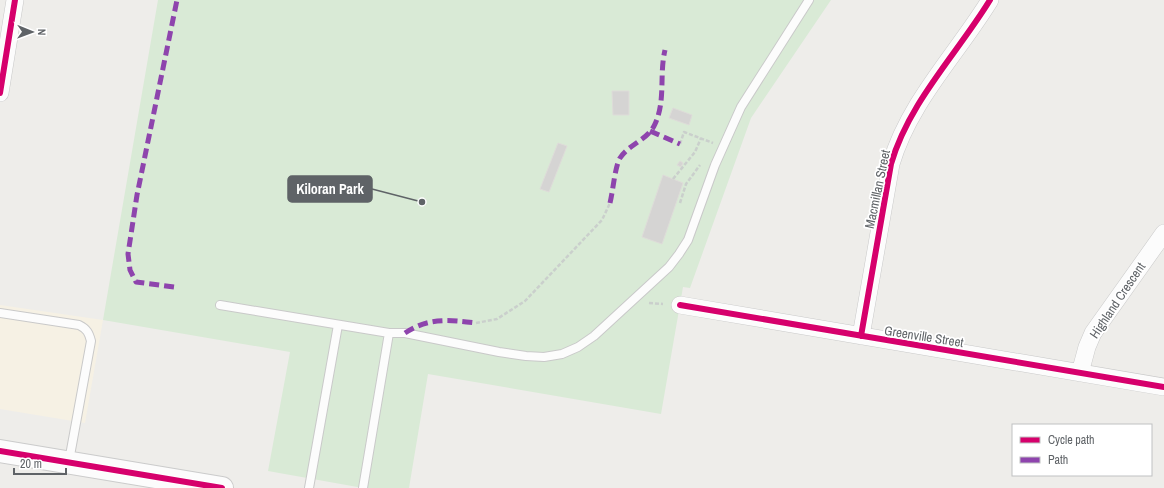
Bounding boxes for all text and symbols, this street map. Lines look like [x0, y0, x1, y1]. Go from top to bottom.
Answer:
north arrow [12, 12, 52, 52]
text: N [35, 29, 49, 36]
street label: Macmillan Street [861, 148, 894, 230]
callout: Kiloran Park [288, 176, 372, 202]
text: Kiloran Park [296, 180, 364, 198]
street label: Highland Crescent [1086, 259, 1149, 342]
street label: Greenville Street [883, 322, 965, 351]
legend [1012, 424, 1152, 476]
text: Cycle path [1048, 432, 1095, 448]
scale bar [14, 450, 66, 476]
text: Path [1048, 452, 1068, 468]
text: 20 m [20, 456, 42, 472]

